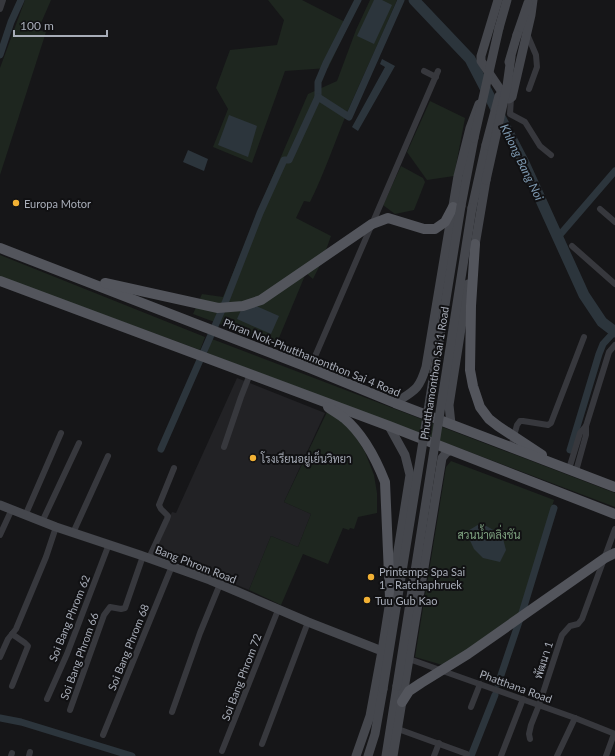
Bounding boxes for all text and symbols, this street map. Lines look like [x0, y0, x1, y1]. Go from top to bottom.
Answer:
scale bar [14, 12, 107, 38]
text: 100 m [20, 18, 54, 33]
water label: Khlong Bang Noi [497, 121, 547, 203]
place label: Europa Motor [24, 197, 91, 210]
marker: Europa Motor [11, 198, 21, 208]
street label: Phutthamonthon Sai 1 Road [417, 305, 451, 441]
street label: Phran Nok-Phutthamonthon Sai 4 Road [222, 315, 402, 399]
place label: โรงเรียนอยู่เย็นวิทยา [260, 450, 351, 467]
marker: โรงเรียนอยู่เย็นวิทยา [248, 453, 258, 463]
park label: สวนน้ำตลิ่งชัน [457, 524, 521, 541]
street label: Bang Phrom Road [153, 542, 239, 586]
place label: Printemps Spa Sai 1 - Ratchaphruek [379, 565, 465, 591]
marker: Printemps Spa Sai 1 - Ratchaphruek [366, 572, 376, 582]
street label: Soi Bang Phrom 62 [46, 573, 92, 663]
place label: Tuu Gub Kao [375, 594, 437, 607]
marker: Tuu Gub Kao [362, 595, 372, 605]
street label: Soi Bang Phrom 68 [105, 602, 151, 692]
street label: Soi Bang Phrom 66 [57, 610, 101, 702]
street label: Soi Bang Phrom 72 [218, 632, 264, 722]
street label: พัฒนา 1 [531, 640, 555, 680]
street label: Phatthana Road [478, 667, 554, 705]

